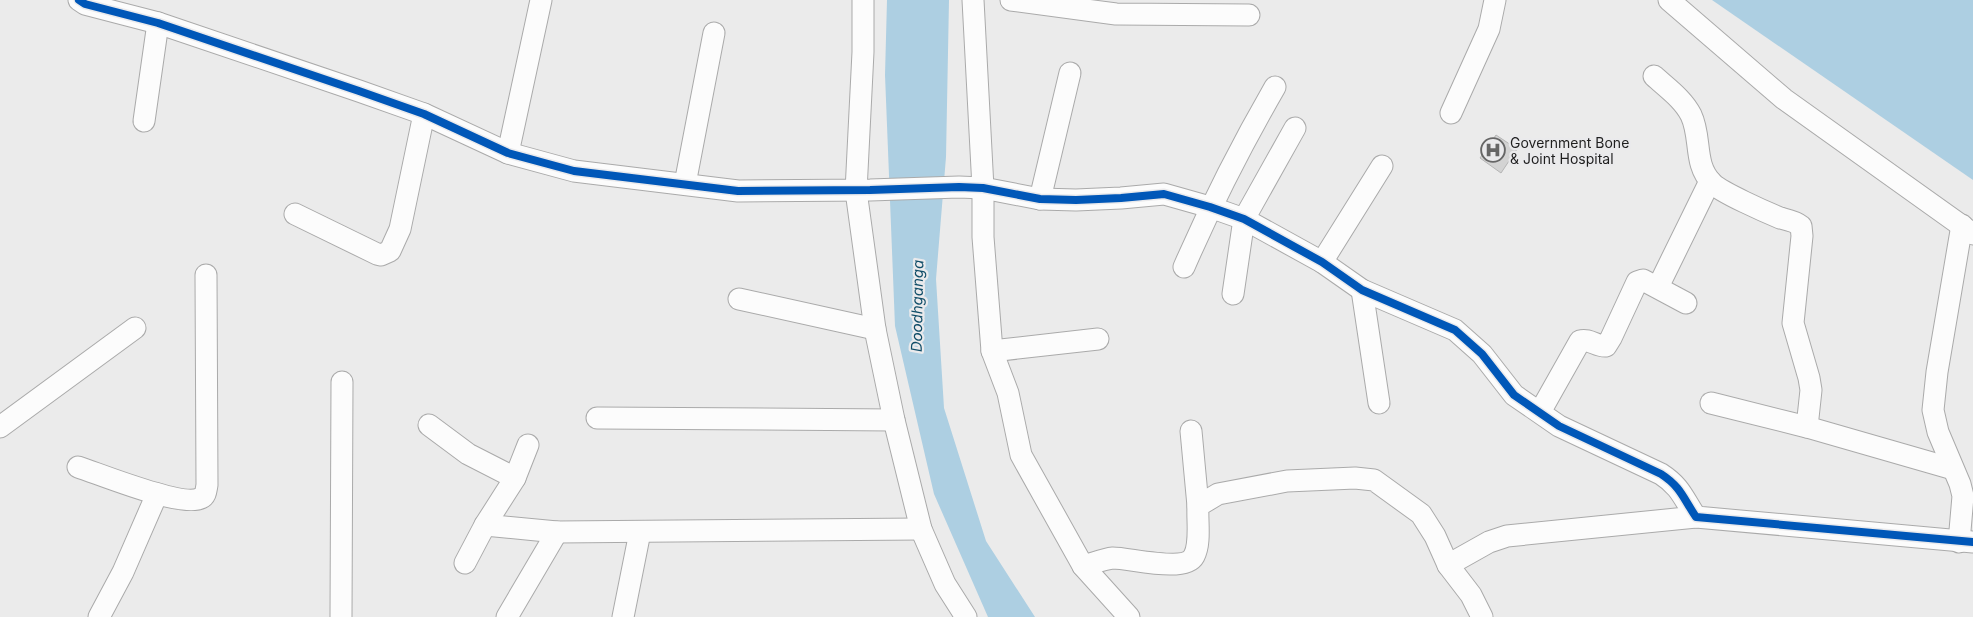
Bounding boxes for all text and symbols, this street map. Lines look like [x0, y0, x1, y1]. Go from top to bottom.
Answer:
place label: Government Bone & Joint Hospital [1510, 134, 1629, 167]
hospital icon: Government Bone & Joint Hospital [1480, 137, 1506, 163]
water label: Doodhganga [907, 260, 927, 352]

